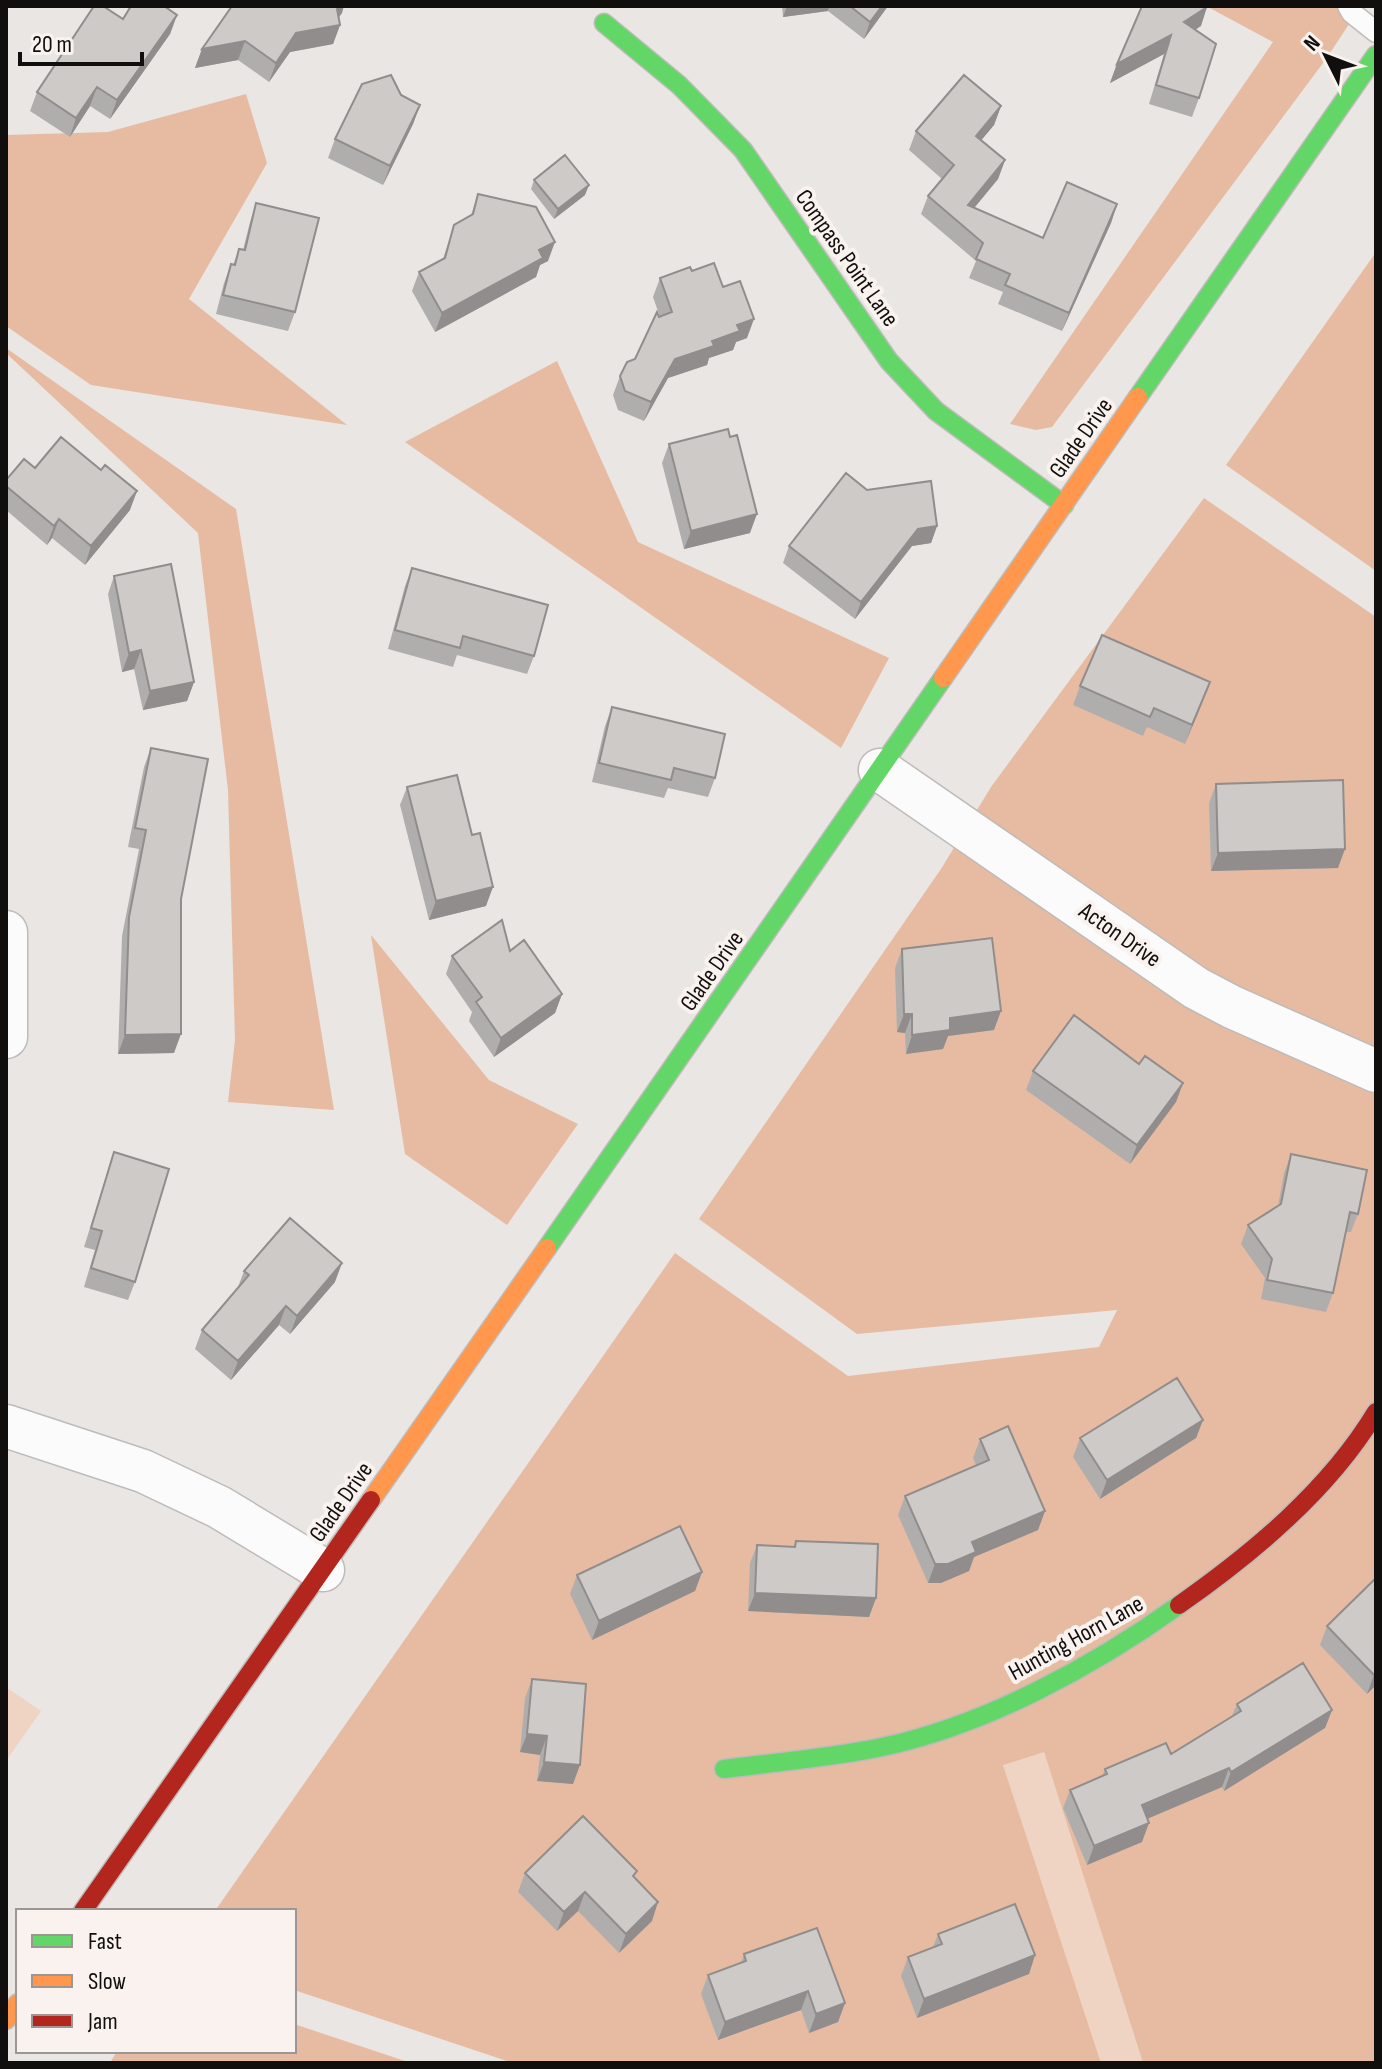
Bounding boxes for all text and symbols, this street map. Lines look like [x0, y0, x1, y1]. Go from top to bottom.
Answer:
scale bar [20, 16, 142, 66]
north arrow [1286, 16, 1366, 96]
text: 20 m [32, 30, 72, 59]
text: N [1298, 30, 1326, 57]
street label: Compass Point Lane [789, 184, 905, 332]
street label: Glade Drive [1043, 392, 1119, 484]
street label: Acton Drive [1073, 896, 1166, 974]
street label: Glade Drive [674, 925, 750, 1017]
street label: Glade Drive [303, 1456, 379, 1548]
street label: Hunting Horn Lane [1004, 1589, 1148, 1687]
legend [16, 1909, 296, 2053]
text: Fast [88, 1927, 122, 1956]
text: Slow [88, 1967, 126, 1996]
text: Jam [87, 2007, 118, 2036]

